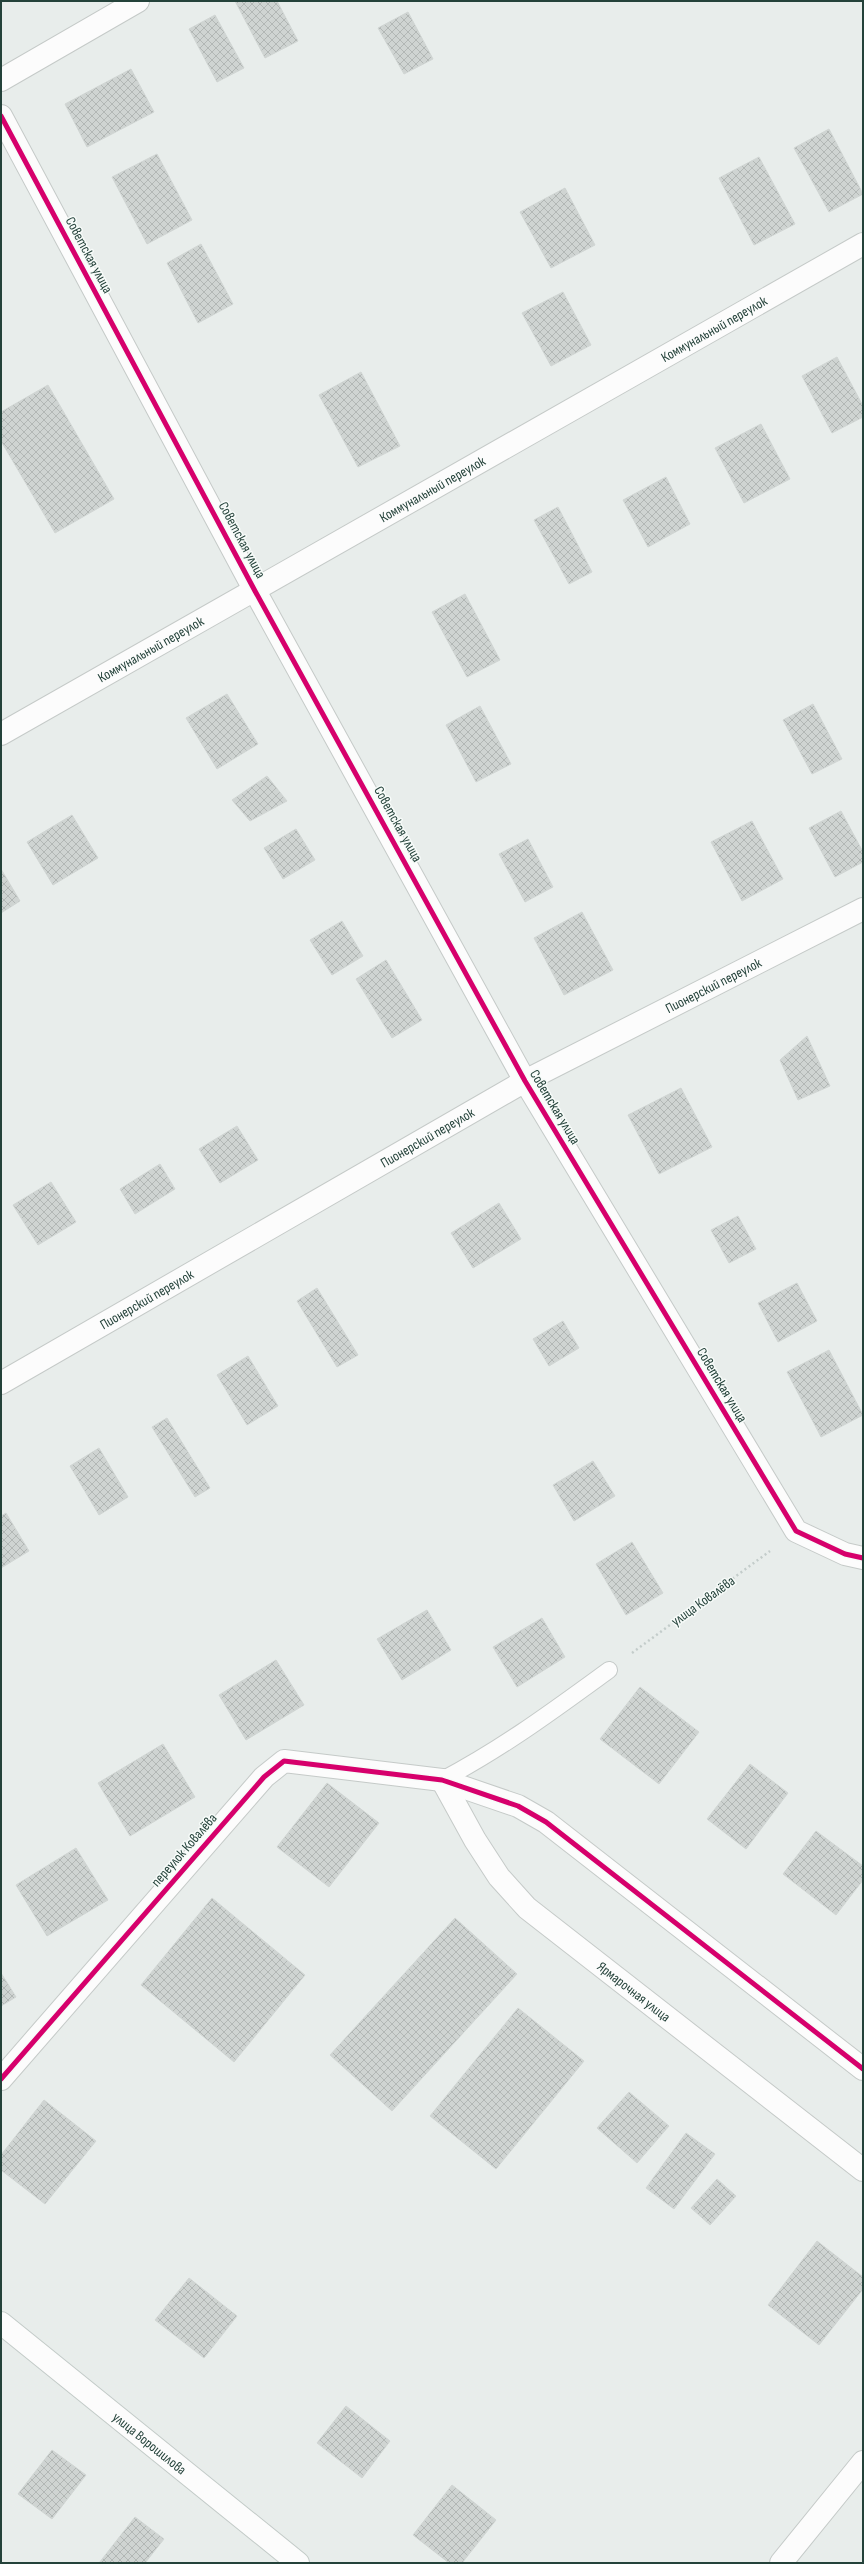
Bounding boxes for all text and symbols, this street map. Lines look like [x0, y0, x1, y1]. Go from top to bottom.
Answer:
street label: Советская улица [62, 214, 116, 296]
street label: Коммунальный переулок [658, 292, 770, 366]
street label: Коммунальный переулок [376, 452, 489, 526]
street label: Советская улица [215, 499, 269, 581]
street label: Коммунальный переулок [95, 612, 207, 686]
street label: Советская улица [370, 783, 426, 865]
street label: Пионерский переулок [662, 953, 765, 1017]
street label: Советская улица [526, 1067, 584, 1147]
street label: Пионерский переулок [377, 1103, 478, 1171]
street label: Пионерский переулок [97, 1265, 197, 1333]
street label: Советская улица [693, 1345, 751, 1425]
street label: улица Ковалёва [668, 1572, 738, 1630]
street label: переулок Ковалёва [148, 1810, 220, 1890]
street label: Ярмарочная улица [594, 1958, 674, 2025]
street label: улица Ворошилова [109, 2408, 190, 2478]

